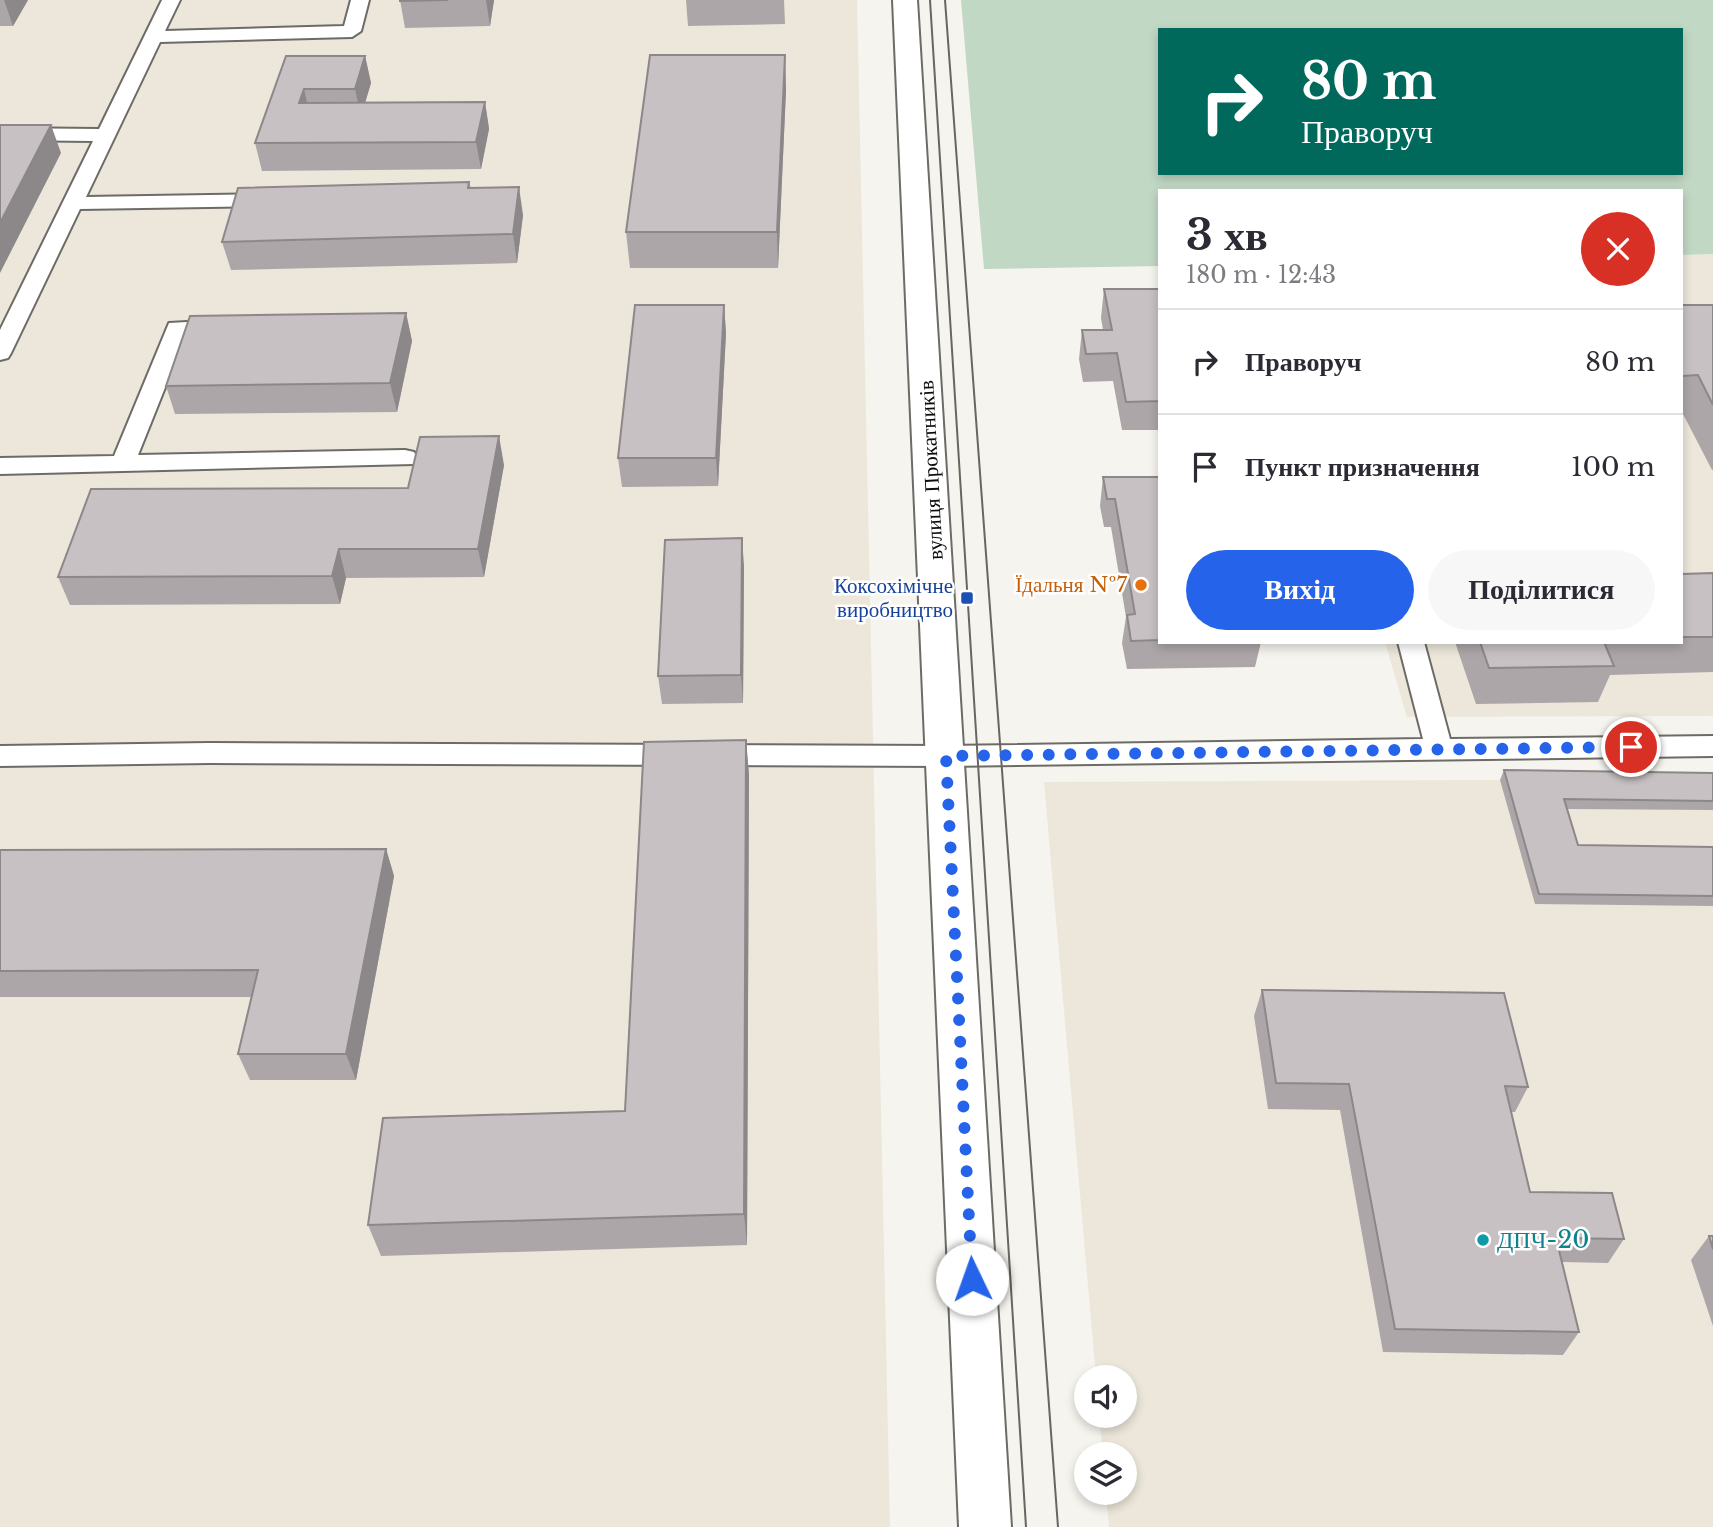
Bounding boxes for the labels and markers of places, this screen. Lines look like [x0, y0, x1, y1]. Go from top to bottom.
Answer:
place label: Їдальня №7 [1015, 572, 1127, 598]
place label: Коксохімічне виробництво [834, 573, 953, 623]
marker: Їдальня №7 [1133, 577, 1149, 593]
marker: Коксохімічне виробництво [959, 590, 975, 606]
pin [1601, 717, 1661, 777]
place label: ДПЧ-20 [1497, 1225, 1589, 1254]
marker: ДПЧ-20 [1475, 1232, 1491, 1248]

